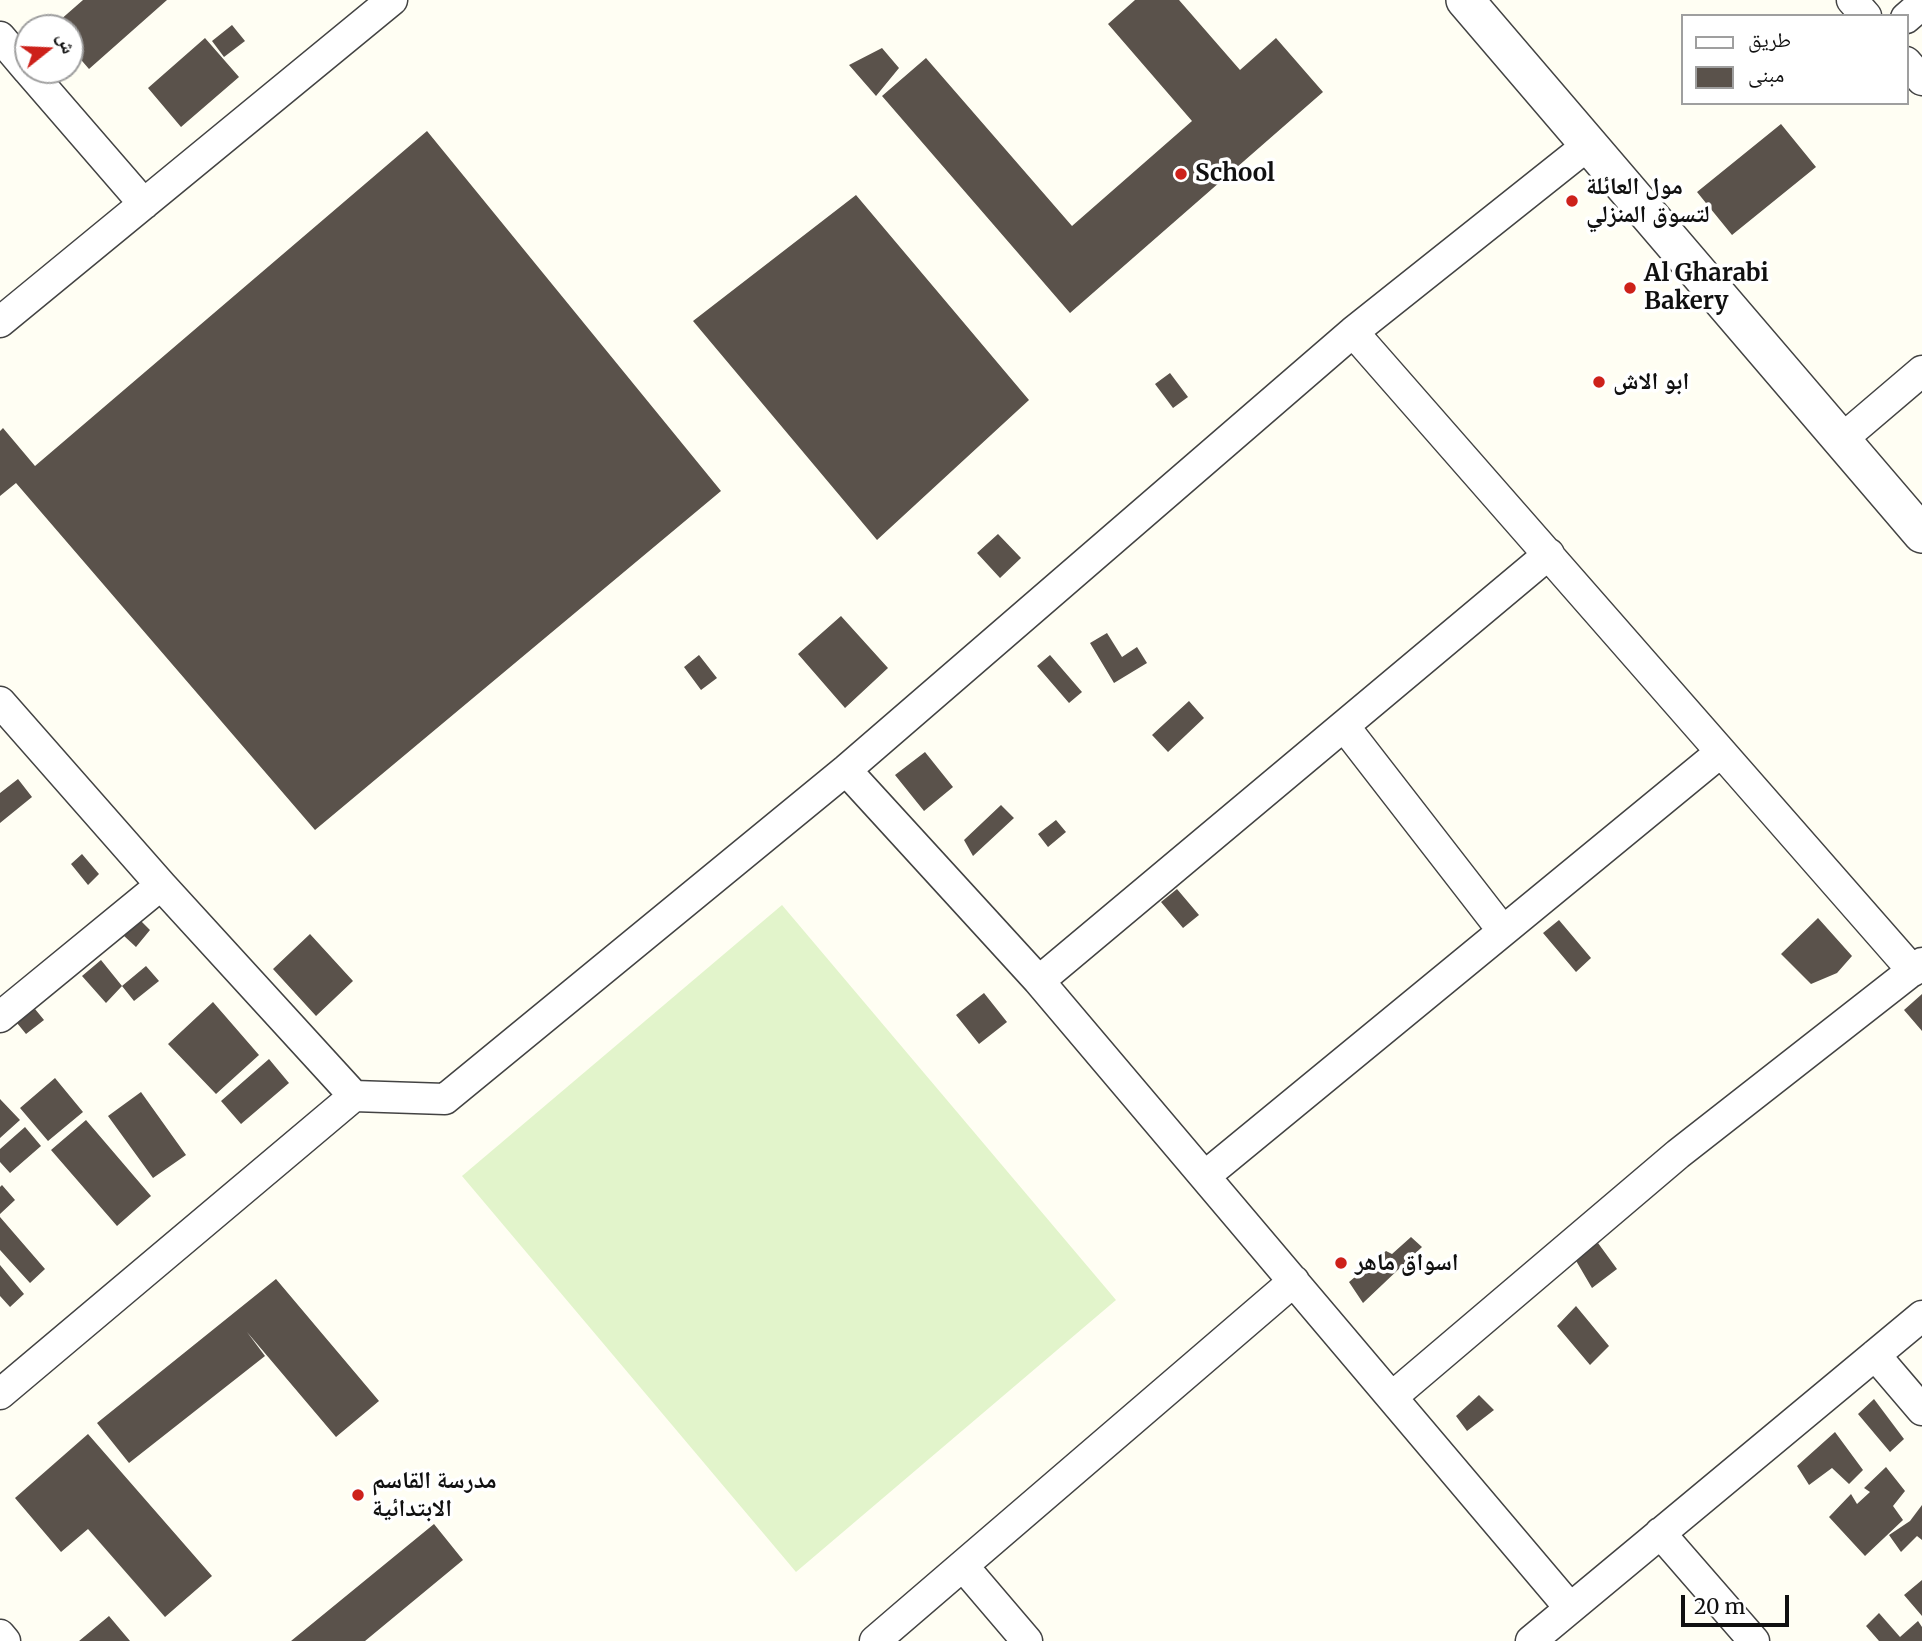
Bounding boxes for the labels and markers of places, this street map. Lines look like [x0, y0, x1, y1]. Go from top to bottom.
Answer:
place label: School [1195, 160, 1275, 188]
marker: School [1173, 166, 1189, 182]
place label: مول العائلة لتسوق المنزلي [1586, 173, 1710, 229]
marker: مول العائلة لتسوق المنزلي [1564, 193, 1580, 209]
place label: Al Gharabi Bakery [1644, 260, 1769, 316]
marker: Al Gharabi Bakery [1622, 280, 1638, 296]
place label: ابو الاش [1613, 368, 1689, 396]
marker: ابو الاش [1591, 374, 1607, 390]
place label: اسواق ماهر [1355, 1249, 1459, 1277]
marker: اسواق ماهر [1333, 1255, 1349, 1271]
place label: مدرسة القاسم الابتدائية [372, 1467, 497, 1523]
marker: مدرسة القاسم الابتدائية [350, 1487, 366, 1503]

